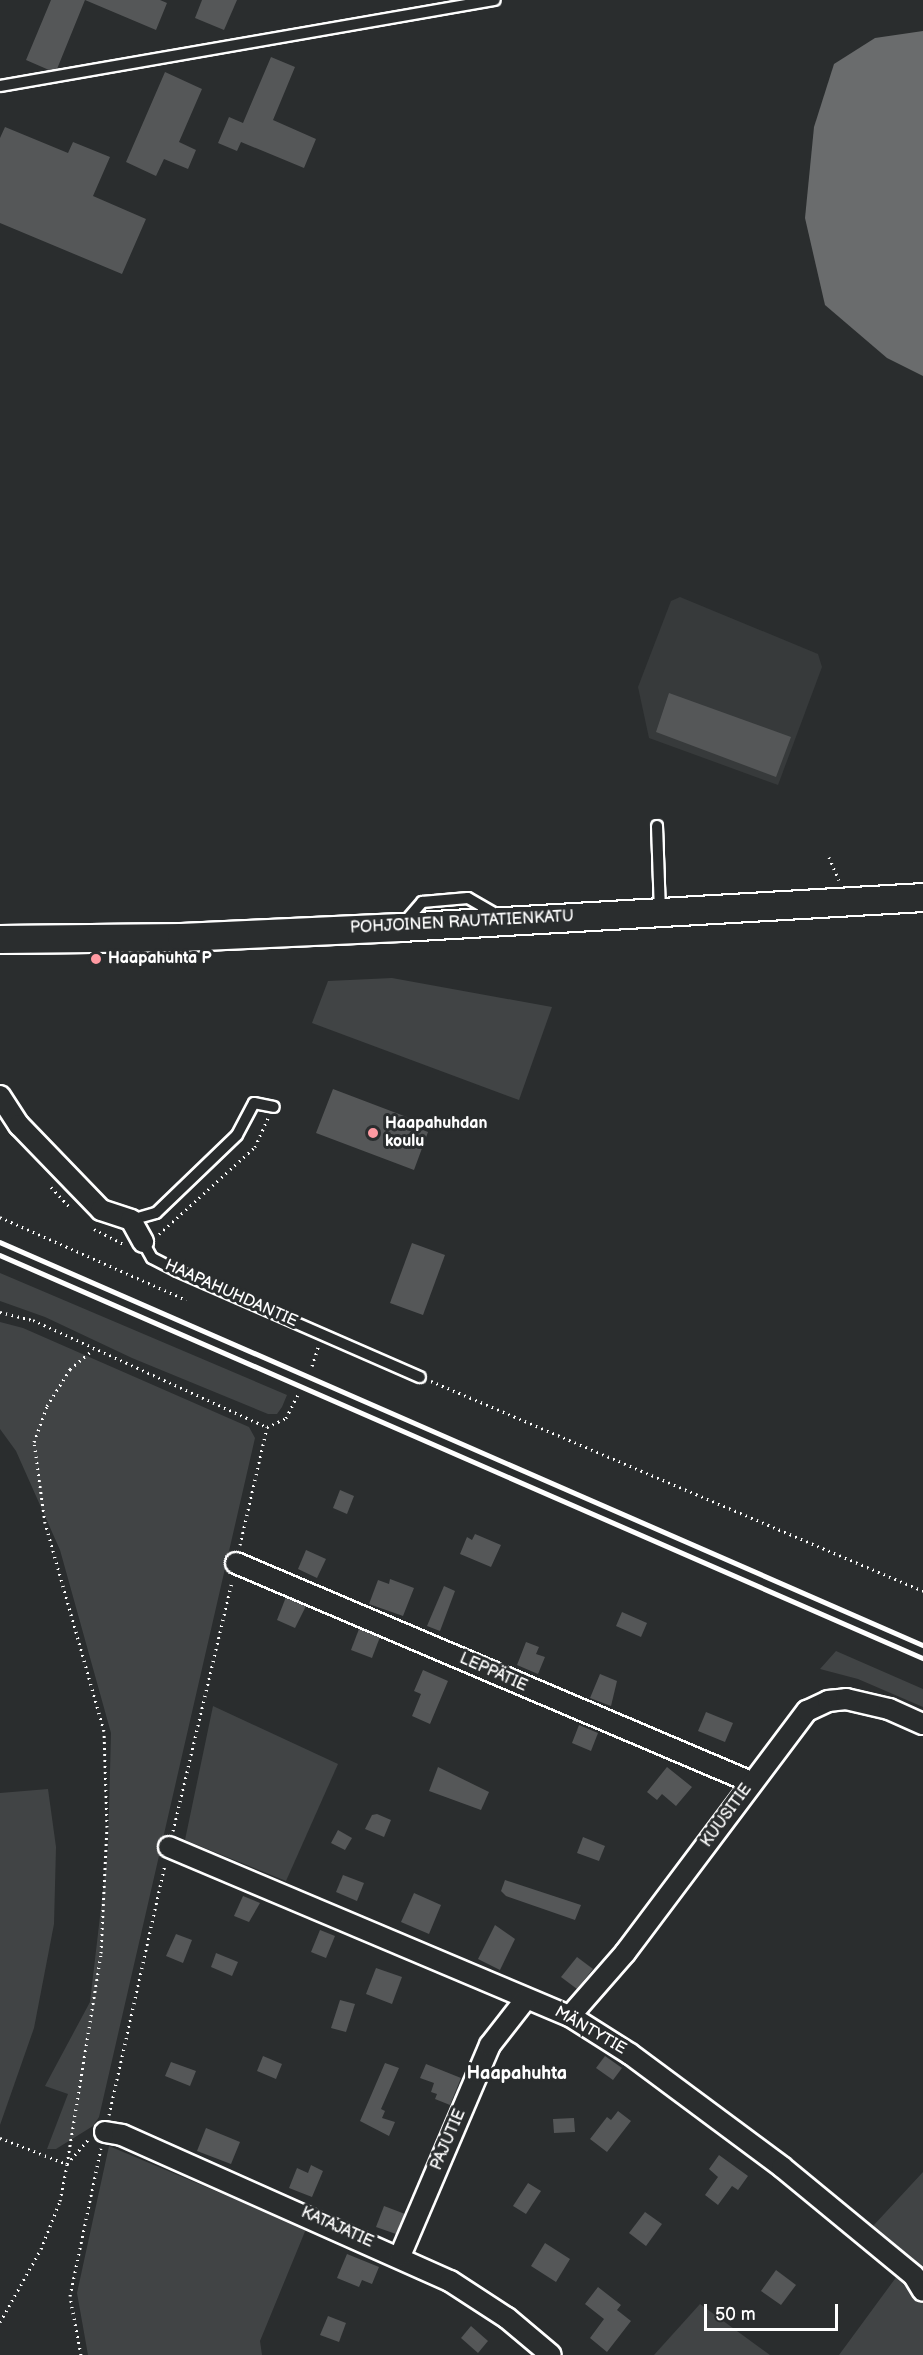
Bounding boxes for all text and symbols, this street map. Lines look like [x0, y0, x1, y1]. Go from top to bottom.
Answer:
street label: POHJOINEN RAUTATIENKATU [350, 908, 574, 938]
place label: Haapahuhta P [108, 949, 212, 969]
marker: Haapahuhta P [89, 952, 103, 966]
place label: Haapahuhdan koulu [385, 1114, 487, 1152]
marker: Haapahuhdan koulu [366, 1126, 380, 1140]
street label: HAAPAHUHDANTIE [162, 1256, 300, 1332]
street label: LEPPÄTIE [456, 1650, 530, 1696]
street label: KUUSITIE [698, 1781, 756, 1851]
street label: MÄNTYTIE [551, 2003, 629, 2059]
district label: Haapahuhta [467, 2063, 567, 2085]
street label: PAJUTIE [428, 2107, 470, 2173]
street label: KATAJATIE [298, 2204, 376, 2252]
scale bar [707, 2292, 840, 2330]
text: 50 m [715, 2304, 756, 2325]

